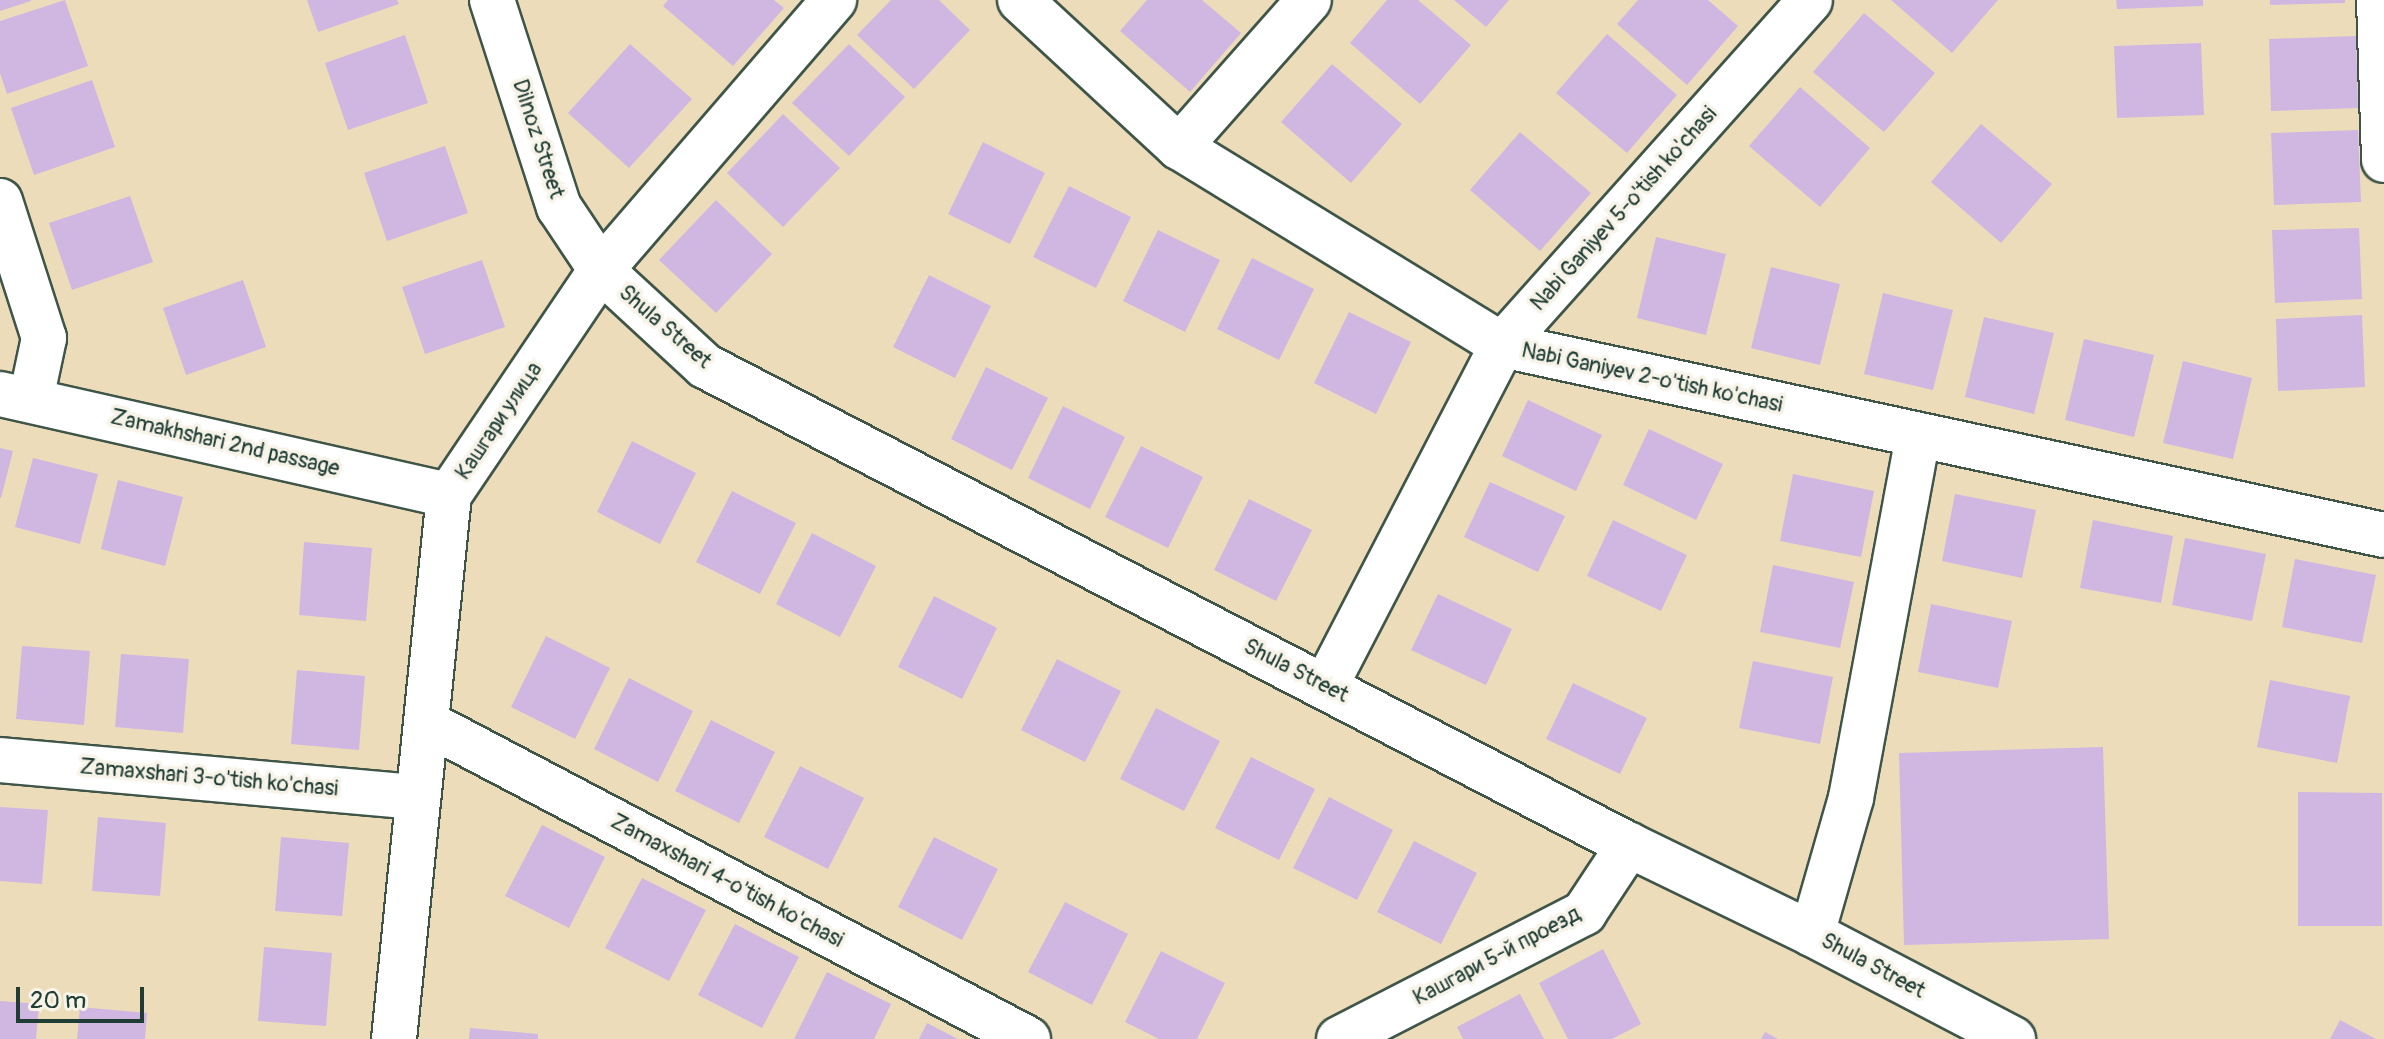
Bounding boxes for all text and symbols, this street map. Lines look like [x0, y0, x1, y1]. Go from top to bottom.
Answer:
street label: Dilnoz Street [506, 76, 570, 202]
street label: Nabi Ganiyev 5-o'tish ko'chasi [1525, 101, 1723, 317]
street label: Shula Street [613, 280, 717, 374]
street label: Nabi Ganiyev 2-o'tish ko'chasi [1519, 337, 1785, 419]
street label: Кашгари улица [450, 357, 548, 485]
street label: Zamakhshari 2nd passage [108, 404, 342, 482]
street label: Shula Street [1239, 633, 1353, 709]
street label: Zamaxshari 3-o'tish ko'chasi [79, 754, 339, 802]
street label: Zamaxshari 4-o'tish ko'chasi [606, 808, 848, 954]
street label: Кашгари 5-й проезд [1409, 901, 1585, 1011]
street label: Shula Street [1816, 928, 1930, 1004]
scale bar [20, 971, 148, 1021]
text: 20 m [30, 986, 86, 1015]

